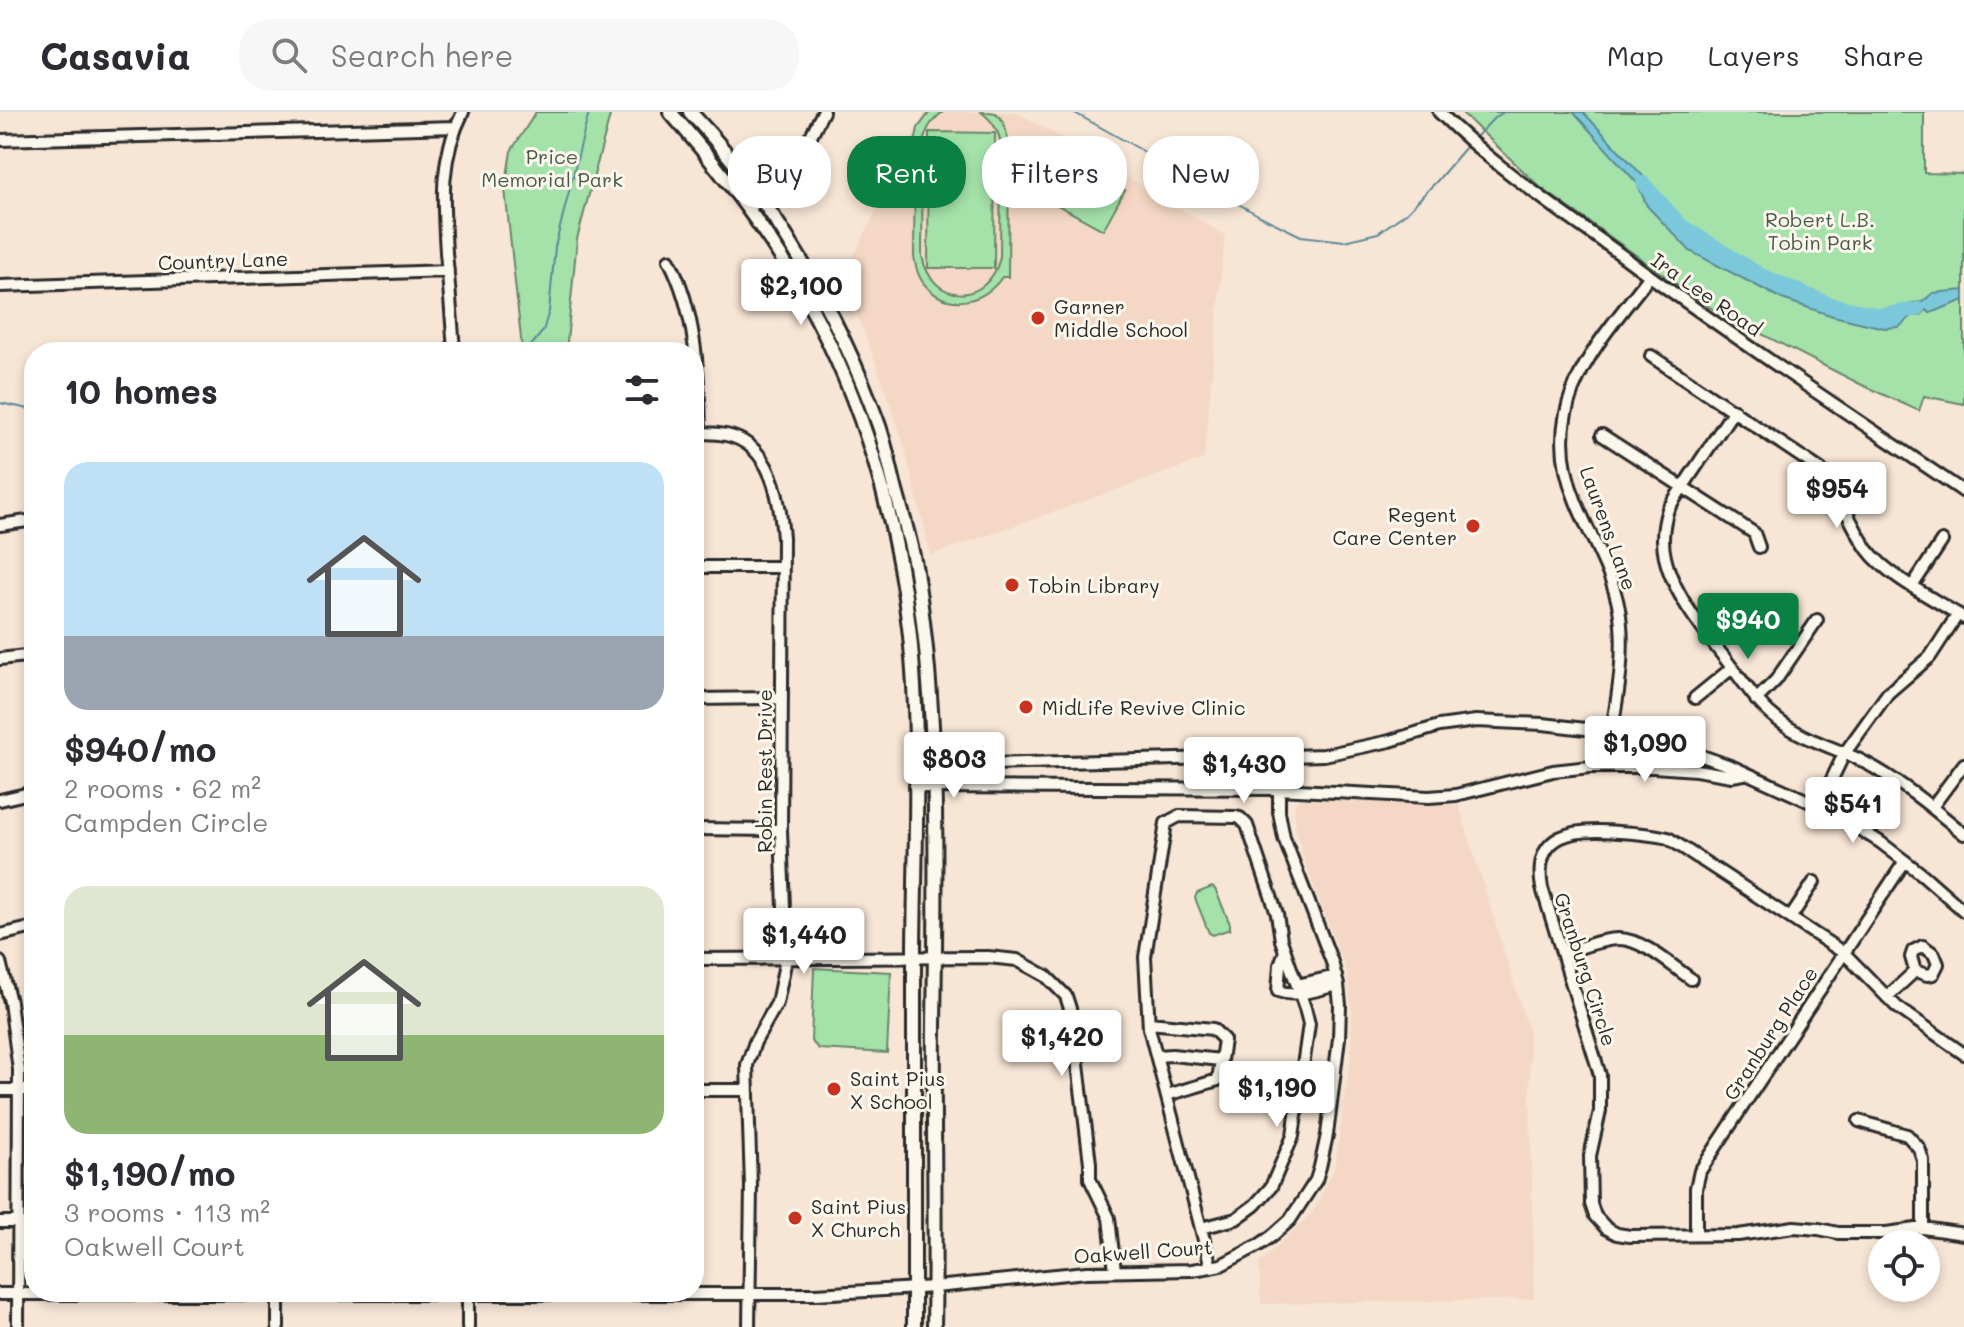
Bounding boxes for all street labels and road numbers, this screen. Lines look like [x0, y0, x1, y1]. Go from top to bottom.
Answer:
street label: Country Lane [157, 245, 289, 275]
street label: Ira Lee Road [1647, 246, 1767, 342]
street label: Laurens Lane [1575, 462, 1643, 594]
street label: Robin Rest Drive [751, 689, 777, 853]
street label: Granburg Circle [1549, 889, 1623, 1049]
street label: Granburg Place [1717, 961, 1823, 1105]
street label: Oakwell Court [1073, 1233, 1213, 1269]

